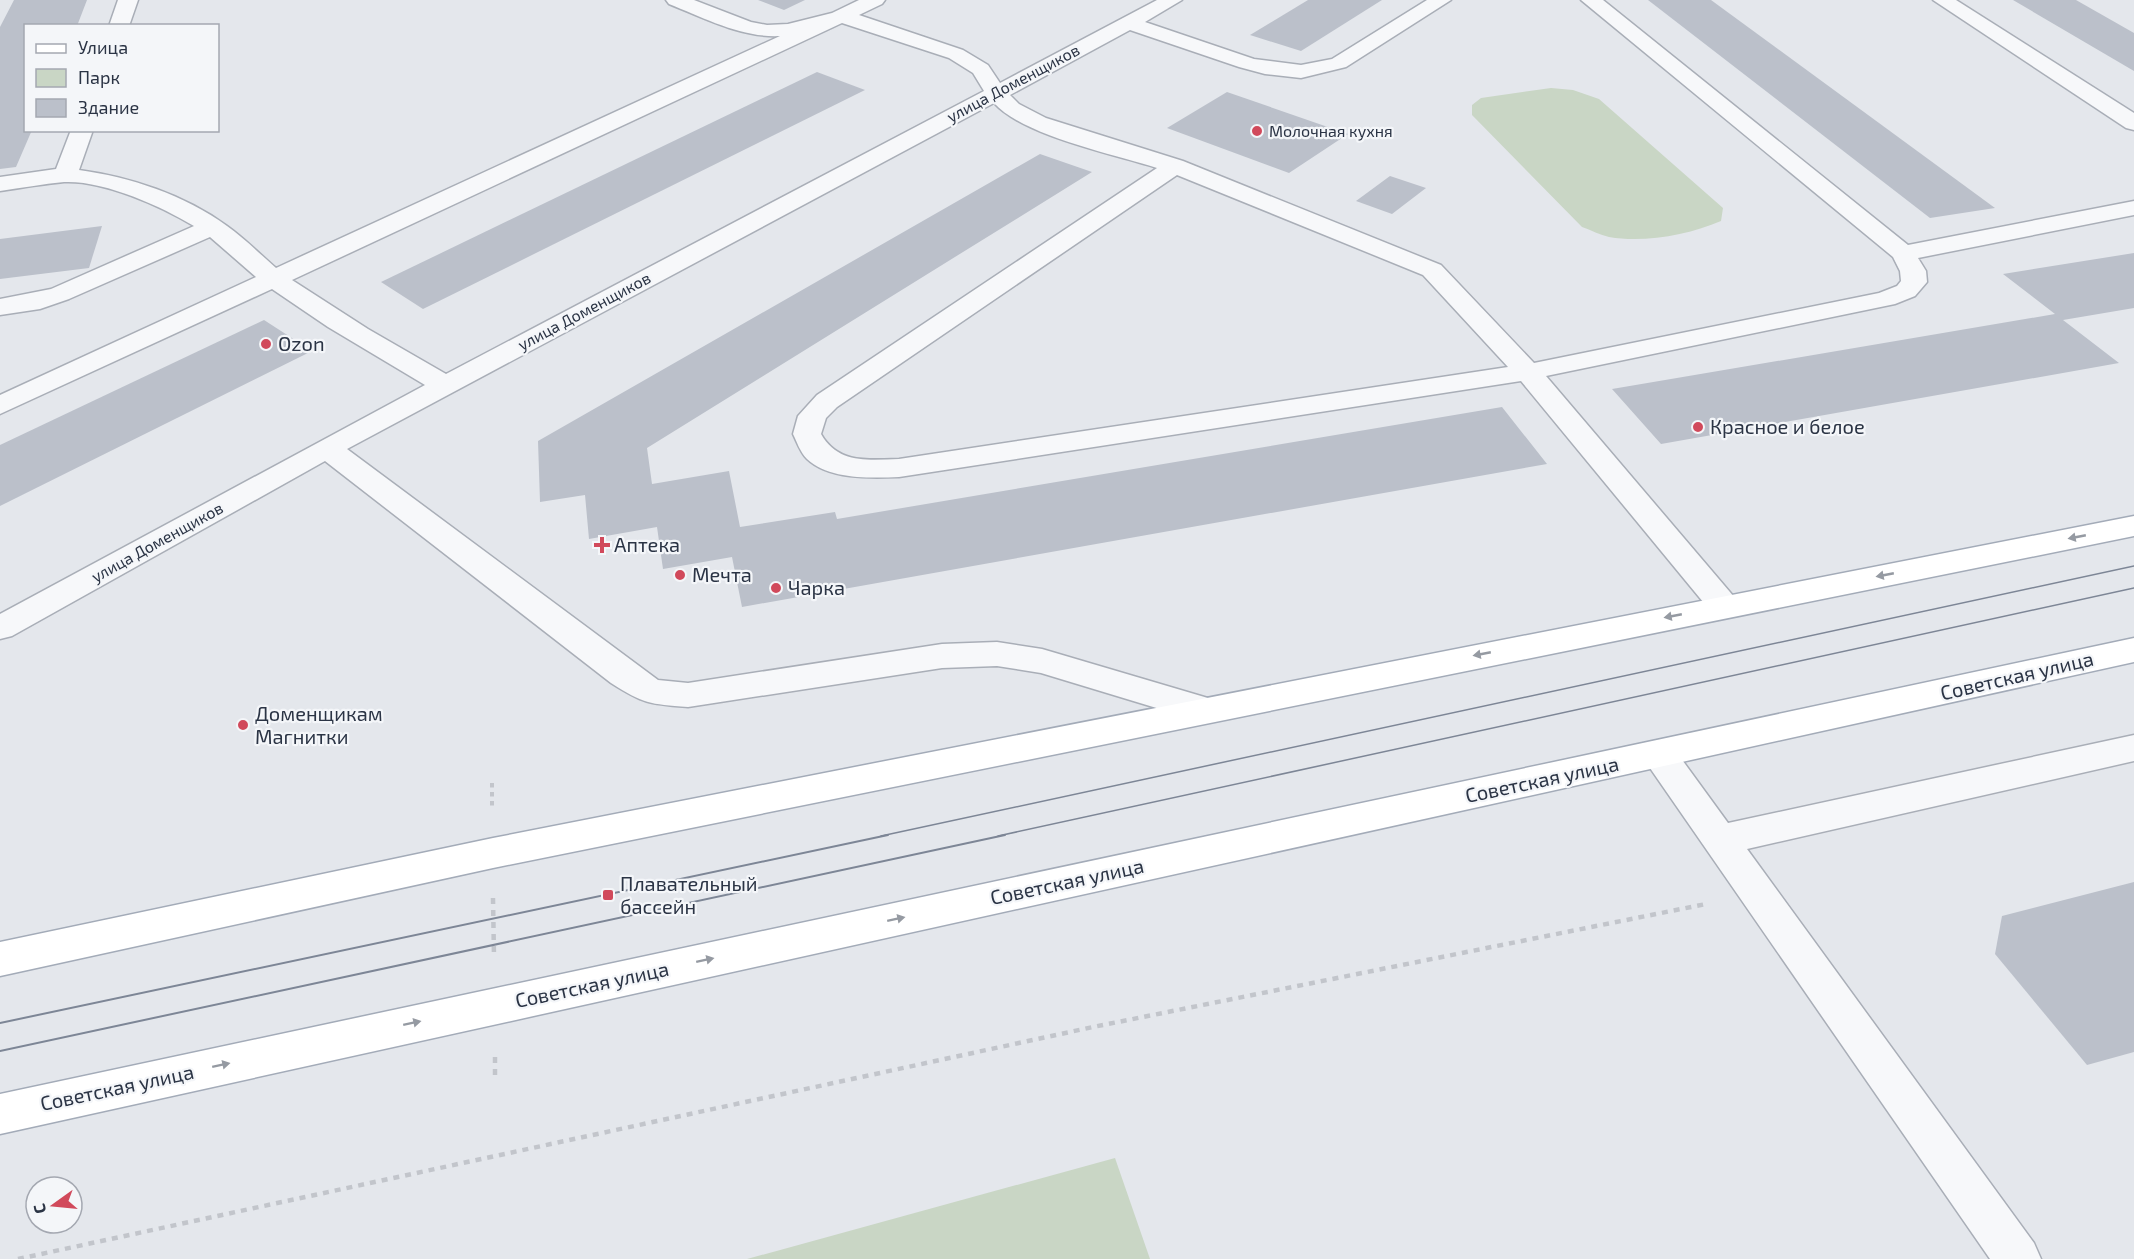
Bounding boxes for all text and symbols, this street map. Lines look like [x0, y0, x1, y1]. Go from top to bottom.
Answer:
legend [24, 24, 219, 132]
text: Улица [78, 36, 128, 58]
street label: улица Доменщиков [943, 40, 1083, 126]
text: Парк [78, 66, 120, 88]
text: Здание [78, 96, 139, 118]
place label: Молочная кухня [1269, 121, 1393, 141]
marker: Молочная кухня [1250, 124, 1264, 138]
street label: улица Доменщиков [514, 268, 654, 354]
place label: Ozon [278, 331, 325, 355]
marker: Ozon [259, 337, 273, 351]
place label: Красное и белое [1710, 414, 1865, 438]
marker: Красное и белое [1691, 420, 1705, 434]
street label: улица Доменщиков [88, 497, 226, 587]
place label: Аптека [614, 532, 680, 556]
one-way arrow [2067, 533, 2086, 542]
marker: Аптека [595, 538, 609, 552]
place label: Мечта [692, 562, 752, 586]
marker: Мечта [673, 568, 687, 582]
one-way arrow [1876, 571, 1895, 580]
place label: Чарка [788, 575, 845, 599]
marker: Чарка [769, 581, 783, 595]
one-way arrow [1664, 612, 1683, 622]
street label: Советская улица [1938, 646, 2096, 705]
one-way arrow [1472, 650, 1491, 659]
place label: Доменщикам Магнитки [255, 701, 383, 748]
marker: Доменщикам Магнитки [236, 718, 250, 732]
street label: Советская улица [1463, 751, 1621, 808]
street label: Советская улица [988, 853, 1146, 910]
place label: Плавательный бассейн [620, 871, 758, 918]
marker: Плавательный бассейн [601, 888, 615, 902]
one-way arrow [886, 914, 905, 923]
one-way arrow [696, 955, 715, 964]
street label: Советская улица [513, 956, 671, 1013]
one-way arrow [402, 1018, 421, 1028]
street label: Советская улица [38, 1059, 196, 1116]
one-way arrow [212, 1060, 231, 1069]
north arrow [24, 1175, 84, 1235]
text: С [29, 1202, 49, 1216]

